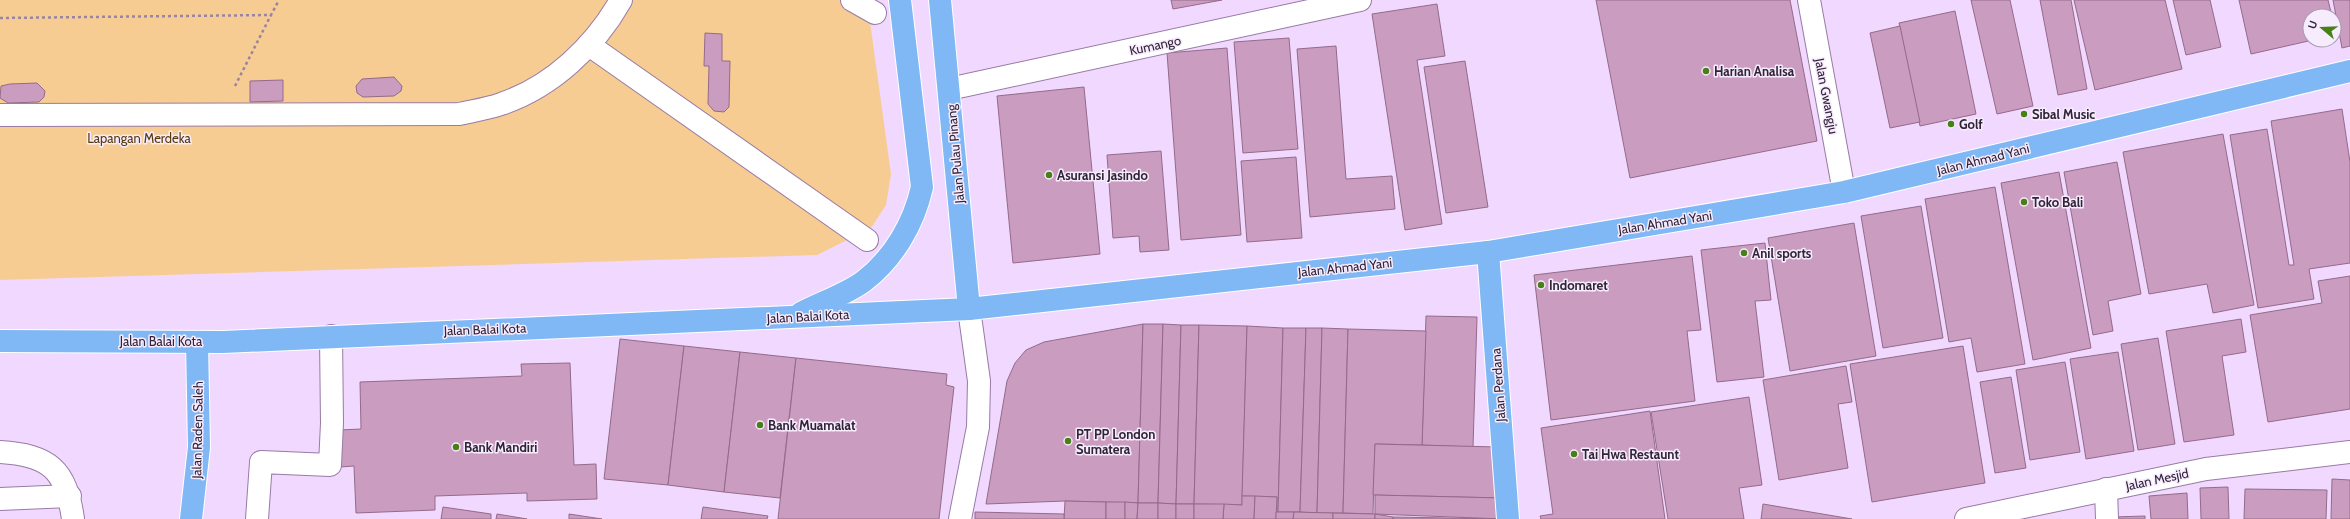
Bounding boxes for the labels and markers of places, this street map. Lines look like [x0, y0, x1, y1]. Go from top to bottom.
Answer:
place label: Harian Analisa [1714, 63, 1795, 79]
marker: Harian Analisa [1701, 66, 1711, 76]
place label: Sibal Music [2032, 106, 2095, 122]
marker: Sibal Music [2019, 109, 2029, 119]
place label: Golf [1959, 116, 1983, 132]
marker: Golf [1946, 119, 1956, 129]
place label: Asuransi Jasindo [1057, 167, 1148, 183]
marker: Asuransi Jasindo [1044, 170, 1054, 180]
place label: Toko Bali [2032, 194, 2083, 210]
marker: Toko Bali [2019, 197, 2029, 207]
place label: Anil sports [1752, 245, 1812, 261]
marker: Anil sports [1739, 248, 1749, 258]
place label: Indomaret [1549, 277, 1608, 293]
marker: Indomaret [1536, 280, 1546, 290]
place label: Bank Muamalat [768, 417, 856, 433]
marker: Bank Muamalat [755, 420, 765, 430]
place label: PT PP London Sumatera [1076, 426, 1155, 457]
marker: PT PP London Sumatera [1063, 436, 1073, 446]
place label: Bank Mandiri [464, 439, 537, 455]
marker: Bank Mandiri [451, 442, 461, 452]
place label: Tai Hwa Restaunt [1582, 446, 1679, 462]
marker: Tai Hwa Restaunt [1569, 449, 1579, 459]

